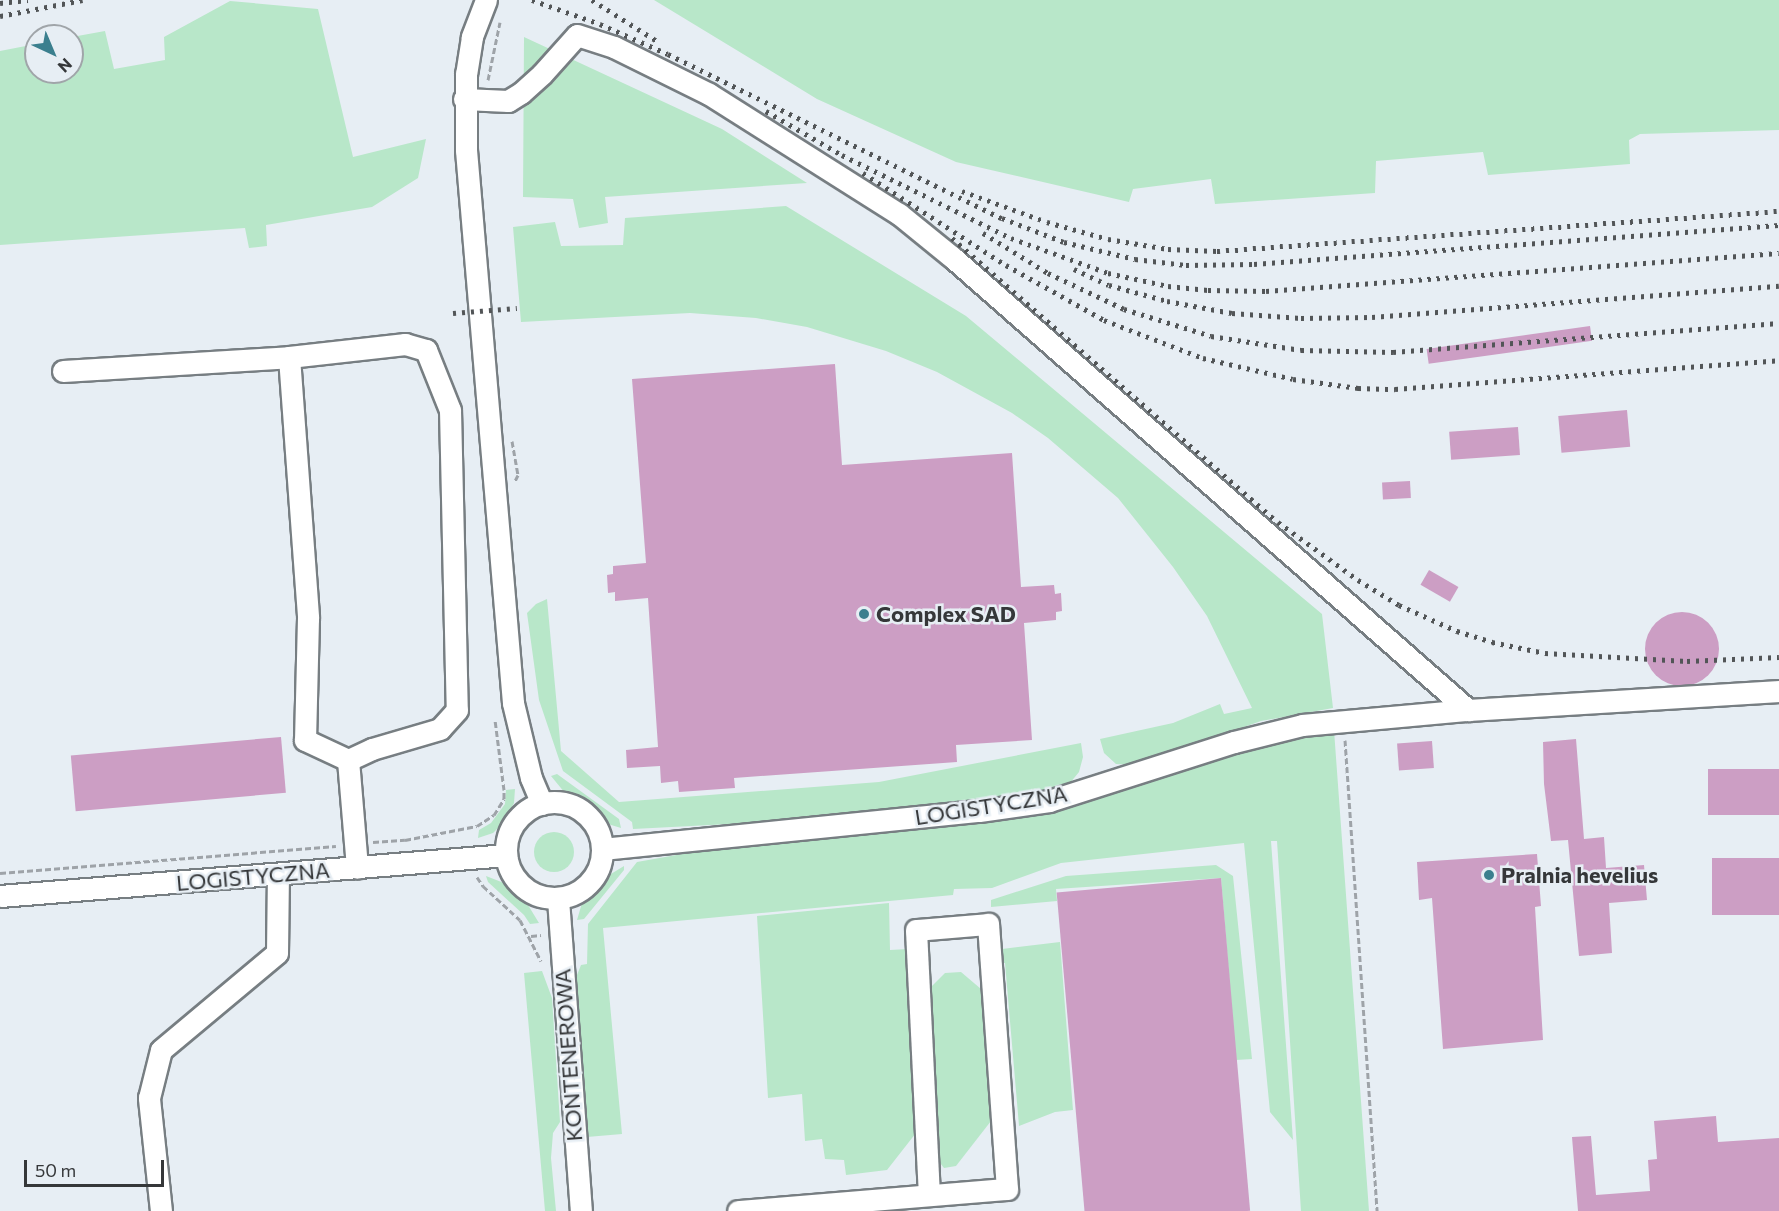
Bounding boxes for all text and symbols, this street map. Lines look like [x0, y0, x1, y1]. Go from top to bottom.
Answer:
north arrow [24, 24, 84, 84]
text: N [55, 55, 76, 77]
place label: Complex SAD [876, 601, 1016, 627]
marker: Complex SAD [857, 607, 871, 621]
street label: LOGISTYCZNA [913, 780, 1069, 830]
street label: LOGISTYCZNA [175, 856, 331, 896]
place label: Pralnia hevelius [1501, 862, 1658, 888]
marker: Pralnia hevelius [1482, 868, 1496, 882]
street label: KONTENEROWA [549, 968, 587, 1142]
scale bar [27, 1148, 166, 1186]
text: 50 m [35, 1159, 76, 1181]

